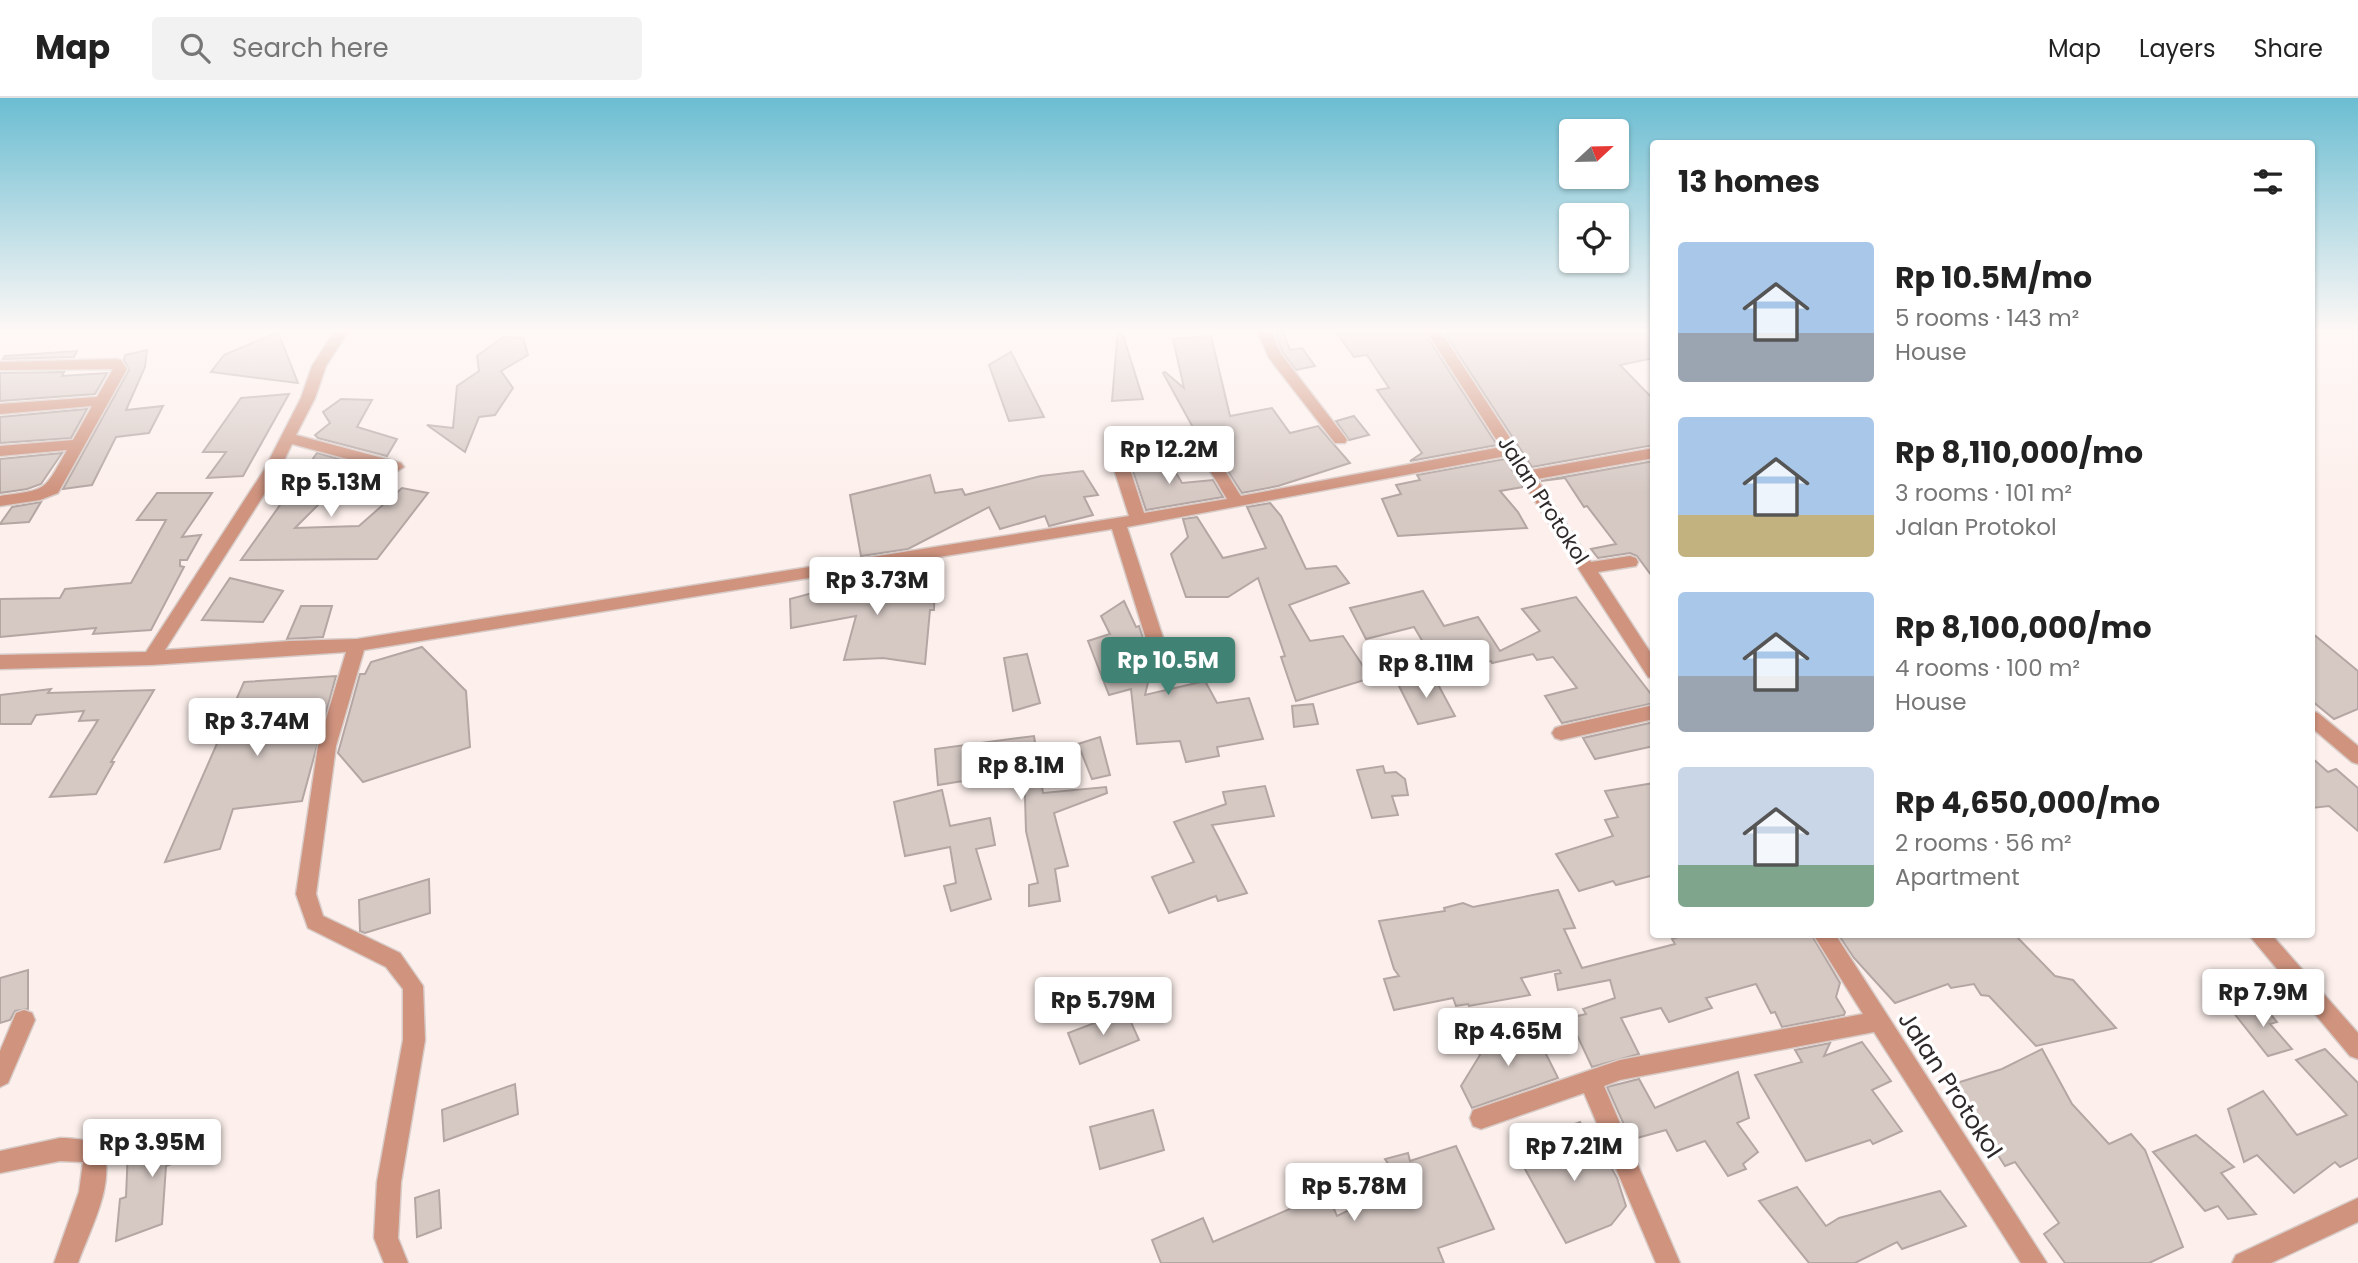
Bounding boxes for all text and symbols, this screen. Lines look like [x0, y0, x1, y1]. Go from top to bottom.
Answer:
search box [152, 17, 642, 80]
text: Map [35, 24, 110, 71]
icon: search [176, 29, 214, 67]
text: Search here [232, 30, 389, 66]
text: Map [2048, 32, 2101, 65]
text: Layers [2139, 32, 2215, 65]
text: Share [2253, 32, 2323, 65]
north arrow [1559, 119, 1629, 189]
map controls [1559, 119, 1629, 273]
text: 13 homes [1678, 160, 1820, 203]
icon: filters [2249, 163, 2287, 201]
button: locate [1559, 203, 1629, 273]
text: Rp 10.5M/mo [1895, 256, 2092, 299]
icon: home [1734, 270, 1818, 354]
text: 5 rooms · 143 m² [1895, 302, 2079, 334]
text: House [1895, 336, 1967, 368]
pin: Rp 12.2M [1097, 426, 1241, 486]
street label: Jalan Protokol [1491, 430, 1596, 570]
text: Rp 8,110,000/mo [1895, 431, 2143, 474]
text: Rp 12.2M [1120, 433, 1218, 465]
icon: home [1734, 445, 1818, 529]
pin: Rp 5.13M [259, 460, 403, 519]
text: Rp 5.13M [281, 466, 381, 498]
text: 3 rooms · 101 m² [1895, 477, 2072, 509]
text: Jalan Protokol [1895, 511, 2057, 543]
pin: Rp 3.73M [805, 558, 949, 617]
text: Rp 3.73M [825, 564, 929, 596]
text: Rp 8,100,000/mo [1895, 606, 2152, 649]
icon: home [1734, 620, 1818, 704]
pin: Rp 10.5M [1096, 638, 1240, 697]
pin: Rp 8.11M [1354, 640, 1498, 700]
text: Rp 10.5M [1117, 644, 1219, 676]
text: Rp 8.11M [1378, 647, 1474, 679]
text: 4 rooms · 100 m² [1895, 652, 2080, 684]
text: House [1895, 686, 1967, 718]
pin: Rp 3.74M [185, 698, 329, 758]
text: Rp 3.74M [205, 705, 309, 737]
pin: Rp 8.1M [956, 742, 1086, 802]
text: Rp 8.1M [978, 749, 1064, 781]
text: Rp 4,650,000/mo [1895, 781, 2160, 824]
icon: home [1734, 795, 1818, 879]
text: 2 rooms · 56 m² [1895, 827, 2072, 859]
text: Apartment [1895, 861, 2020, 893]
pin: Rp 7.9M [2198, 970, 2328, 1029]
text: Rp 7.9M [2218, 976, 2308, 1008]
pin: Rp 5.79M [1031, 978, 1175, 1037]
text: Rp 5.79M [1051, 984, 1155, 1016]
street label: Jalan Protokol [1891, 1005, 2010, 1164]
pin: Rp 4.65M [1436, 1009, 1580, 1068]
text: Rp 4.65M [1454, 1015, 1562, 1047]
pin: Rp 3.95M [80, 1119, 224, 1179]
pin: Rp 7.21M [1502, 1124, 1646, 1183]
text: Rp 3.95M [99, 1126, 205, 1158]
text: Rp 7.21M [1525, 1130, 1623, 1162]
pin: Rp 5.78M [1282, 1164, 1426, 1223]
text: Rp 5.78M [1301, 1170, 1407, 1202]

